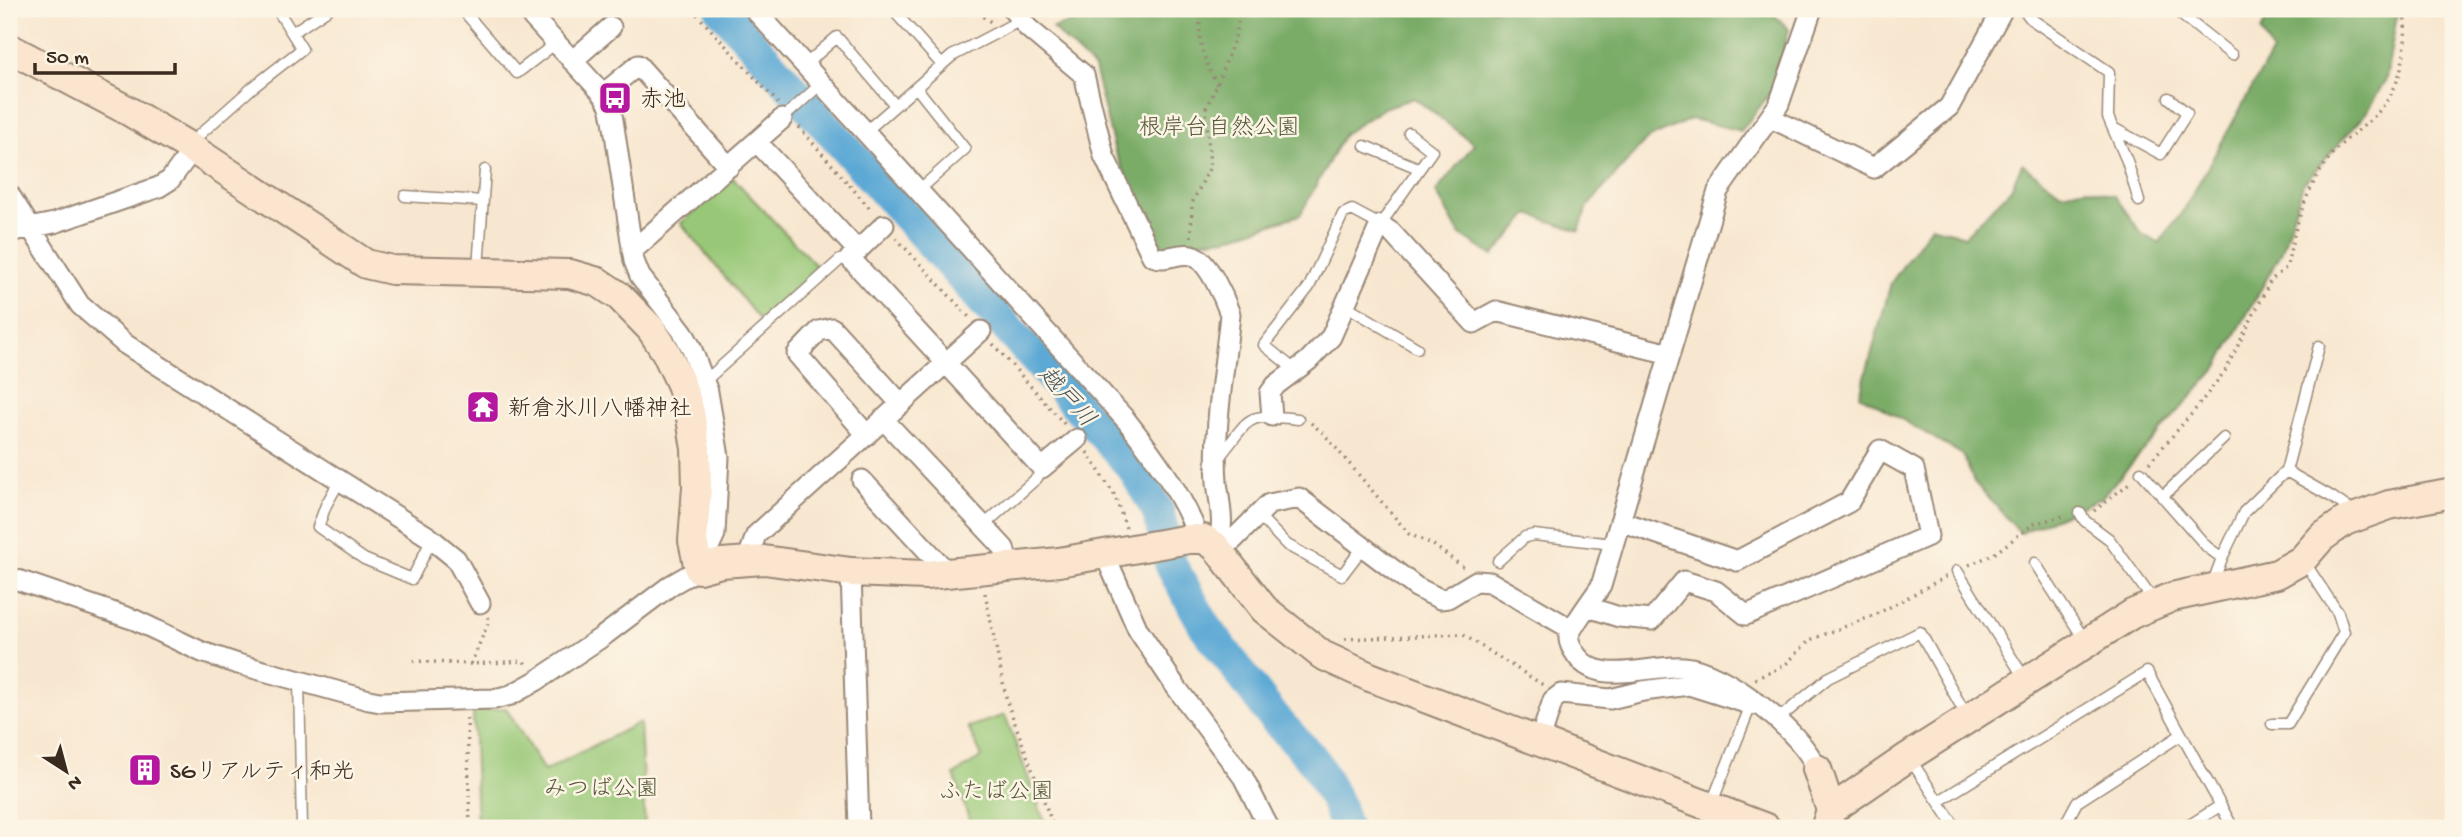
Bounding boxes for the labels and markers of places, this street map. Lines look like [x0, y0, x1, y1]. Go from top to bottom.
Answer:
bus stop icon: 赤池 [596, 79, 634, 117]
place label: 赤池 [640, 87, 686, 115]
temple icon: 新倉氷川八幡神社 [464, 388, 502, 426]
place label: 新倉氷川八幡神社 [508, 396, 692, 424]
building icon: SGリアルティ和光 [126, 751, 164, 789]
place label: SGリアルティ和光 [170, 759, 355, 787]

